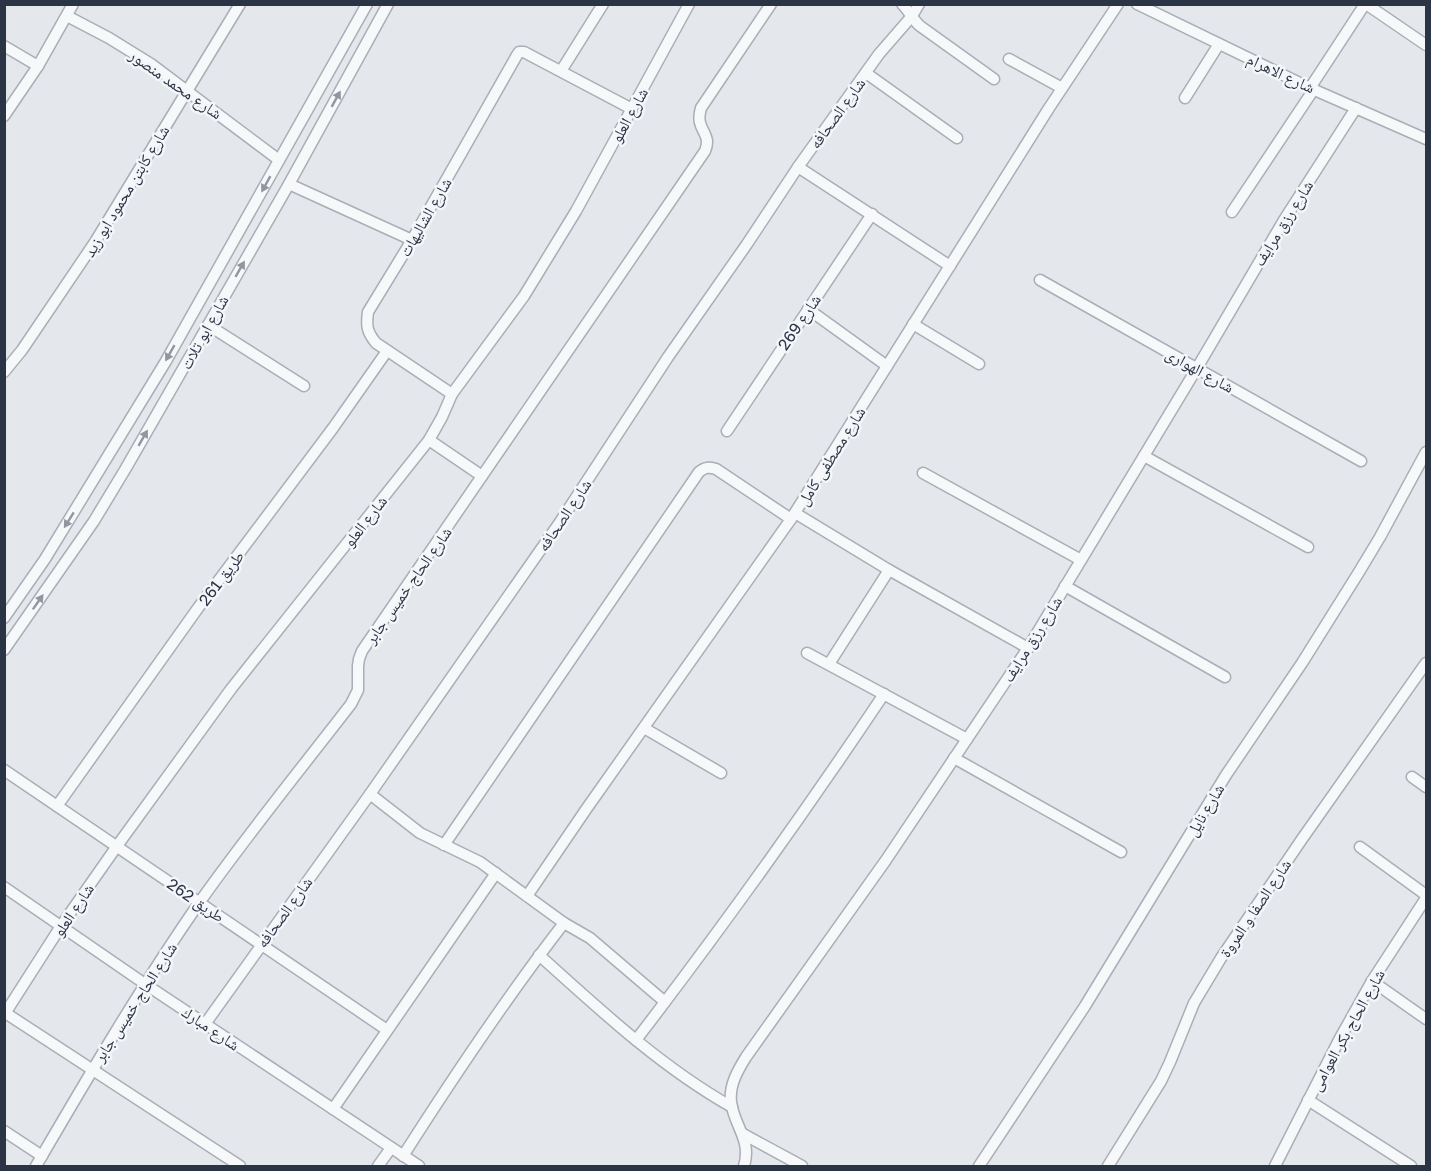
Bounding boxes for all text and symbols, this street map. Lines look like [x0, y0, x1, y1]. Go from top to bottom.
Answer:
street label: شارع محمد منصور [124, 44, 226, 124]
street label: شارع الاهرام [1243, 49, 1318, 98]
street label: شارع الصحافه [805, 74, 870, 153]
street label: شارع العلو [606, 84, 653, 146]
one-way arrow [331, 90, 341, 107]
street label: شارع كابتن محمود ابو زيد [79, 121, 174, 261]
street label: شارع الشاليهات [394, 174, 457, 261]
one-way arrow [261, 175, 271, 192]
street label: شارع رزق مرايف [1249, 176, 1318, 270]
one-way arrow [235, 260, 245, 277]
street label: شارع 269 [773, 290, 826, 354]
street label: شارع ابو تلات [175, 291, 233, 373]
street label: شارع الهوارى [1162, 343, 1238, 398]
one-way arrow [165, 345, 175, 362]
street label: شارع مصطفى كامل [793, 403, 870, 510]
one-way arrow [138, 429, 148, 446]
street label: شارع الصحافه [533, 475, 596, 555]
street label: شارع العلو [339, 491, 392, 551]
one-way arrow [64, 512, 75, 528]
street label: شارع الحاج خميس جابر [360, 523, 457, 649]
street label: طريق 261 [194, 547, 249, 610]
street label: شارع رزق مرايف [998, 592, 1067, 686]
one-way arrow [32, 595, 44, 611]
street label: شارع نايل [1182, 780, 1229, 840]
street label: شارع الصفا و المروة [1215, 855, 1296, 961]
street label: شارع الصحافه [252, 873, 317, 952]
street label: طريق 262 [163, 874, 229, 927]
street label: شارع العلو [48, 880, 99, 941]
street label: شارع الحاج خميس جابر [88, 939, 182, 1067]
street label: شارع الحاج بكر العوامى [1305, 966, 1390, 1095]
street label: شارع مبارك [178, 1001, 244, 1055]

